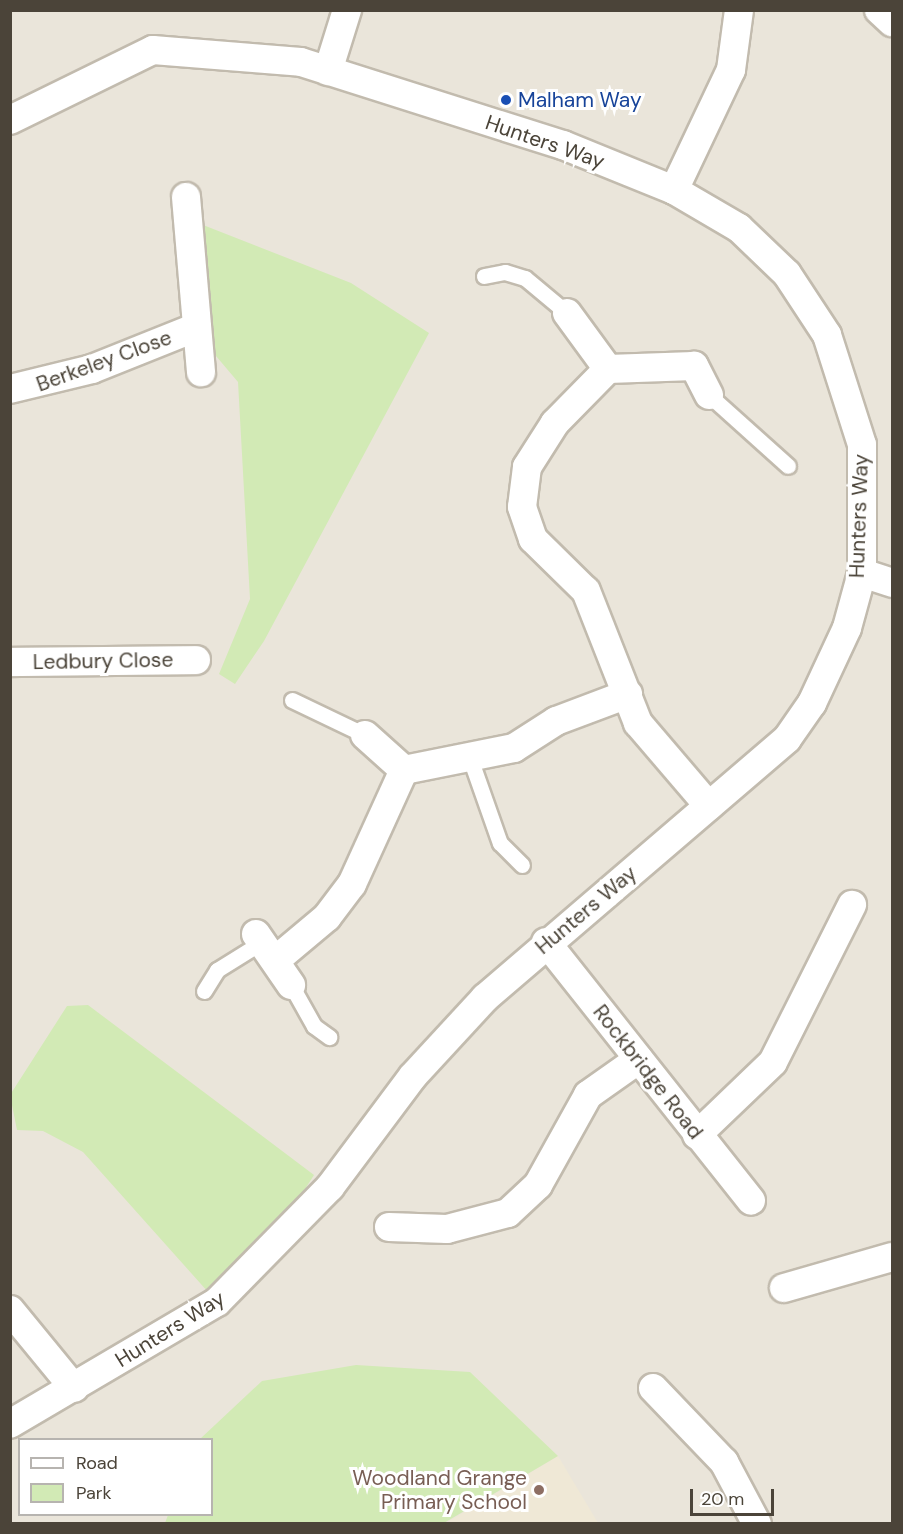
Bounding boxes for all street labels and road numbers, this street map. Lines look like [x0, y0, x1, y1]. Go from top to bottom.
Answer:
street label: Hunters Way [482, 110, 608, 174]
street label: Berkeley Close [33, 325, 175, 397]
street label: Hunters Way [844, 453, 874, 579]
street label: Ledbury Close [32, 647, 174, 675]
street label: Hunters Way [530, 860, 642, 960]
street label: Rockbridge Road [588, 1000, 708, 1144]
street label: Hunters Way [111, 1285, 229, 1373]

